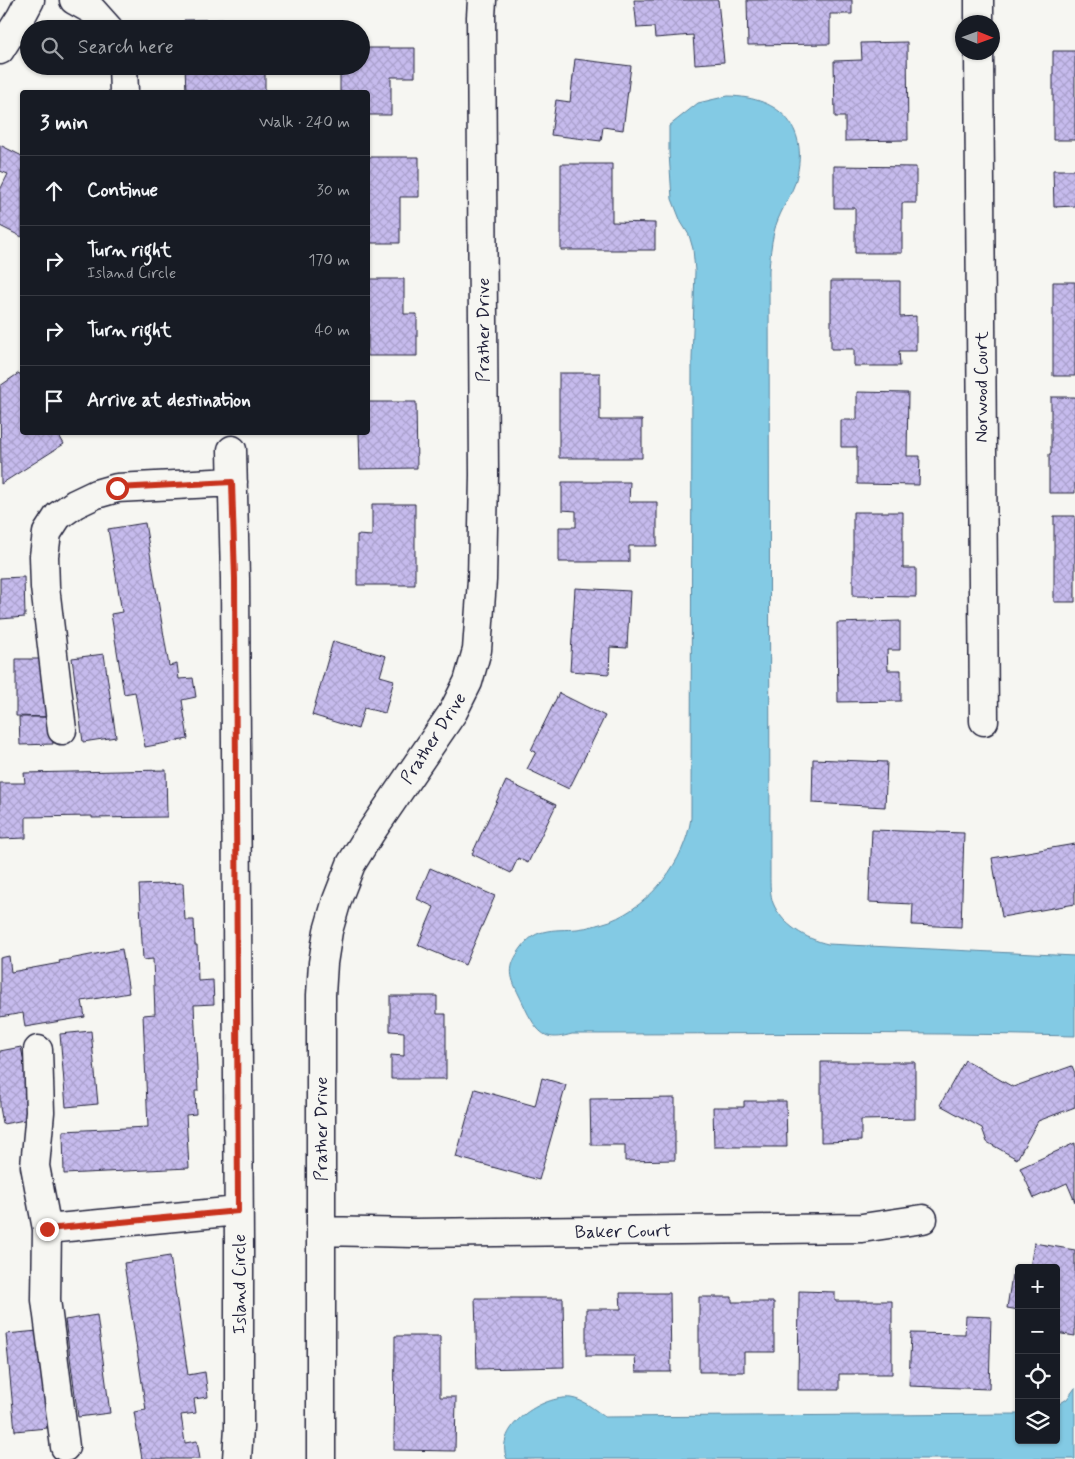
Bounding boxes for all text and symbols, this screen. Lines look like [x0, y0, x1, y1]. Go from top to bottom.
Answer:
north arrow [955, 15, 1000, 60]
search box [20, 20, 370, 75]
icon: search [38, 34, 66, 62]
text: Search here [78, 35, 174, 60]
text: 3 min [40, 109, 88, 137]
text: Walk · 240 m [259, 112, 350, 133]
icon: ahead [40, 177, 68, 205]
text: Continue [87, 178, 158, 203]
text: 30 m [317, 180, 350, 201]
text: Turn right [87, 238, 171, 263]
icon: right [40, 247, 68, 275]
text: 170 m [308, 250, 350, 271]
text: Island Circle [87, 263, 176, 284]
street label: Prather Drive [472, 278, 496, 382]
icon: right [40, 317, 68, 345]
text: Turn right [87, 318, 171, 343]
text: 40 m [314, 320, 350, 341]
street label: Norwood Court [970, 331, 994, 443]
icon: arrive [40, 387, 68, 415]
text: Arrive at destination [87, 388, 251, 413]
route start [106, 477, 129, 500]
street label: Prather Drive [395, 688, 472, 789]
street label: Prather Drive [310, 1077, 334, 1181]
route end [36, 1218, 59, 1241]
street label: Baker Court [575, 1219, 671, 1245]
street label: Island Circle [228, 1234, 252, 1334]
map controls [1015, 1264, 1060, 1444]
button: + [1015, 1264, 1060, 1309]
button: − [1015, 1309, 1060, 1354]
button: locate [1015, 1354, 1060, 1399]
button: layers [1015, 1399, 1060, 1444]

